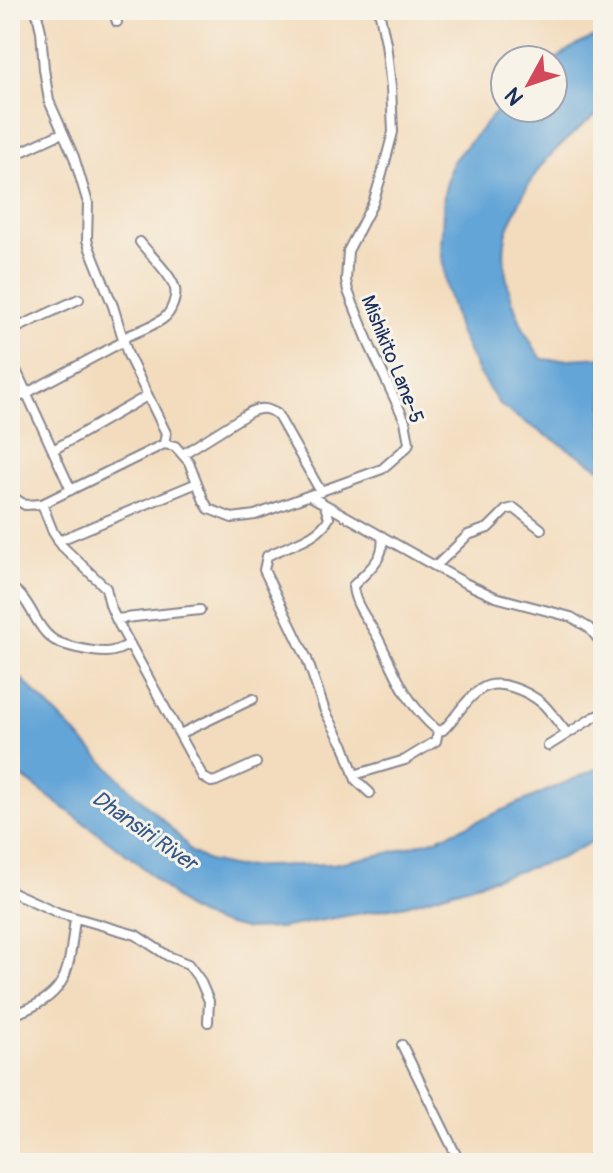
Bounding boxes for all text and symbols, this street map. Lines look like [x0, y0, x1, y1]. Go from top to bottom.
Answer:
north arrow [489, 44, 569, 124]
text: N [499, 81, 530, 111]
street label: Mishikito Lane-5 [356, 292, 430, 427]
water label: Dhansiri River [86, 784, 205, 879]

